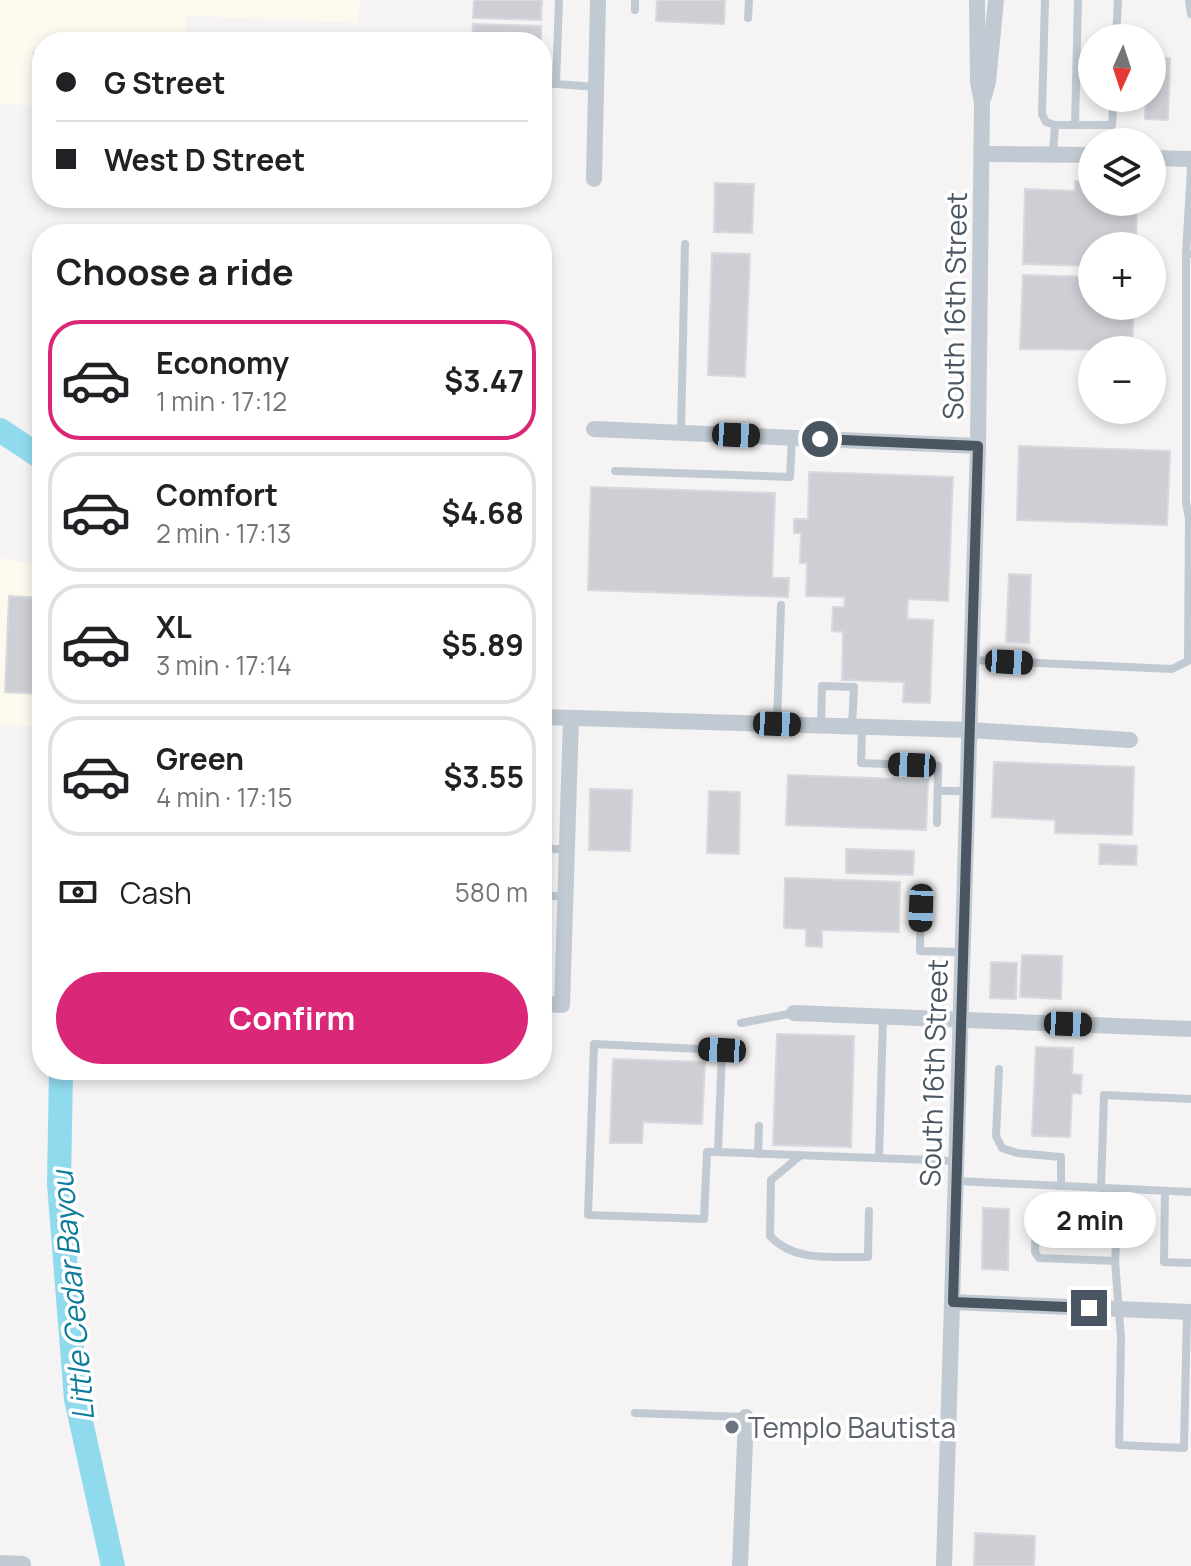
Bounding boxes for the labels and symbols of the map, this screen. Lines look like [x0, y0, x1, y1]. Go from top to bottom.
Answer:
north arrow [1078, 24, 1166, 112]
street label: South 16th Street [933, 192, 975, 420]
route start [802, 421, 838, 457]
car [712, 422, 760, 448]
car [984, 649, 1034, 675]
car [753, 711, 801, 737]
car [888, 752, 936, 778]
car [908, 884, 934, 932]
street label: South 16th Street [910, 958, 956, 1188]
car [1044, 1011, 1092, 1037]
car [697, 1037, 747, 1063]
water label: Little Cedar Bayou [40, 1167, 103, 1422]
callout: 2 min [1023, 1192, 1155, 1248]
route end [1071, 1290, 1107, 1326]
place label: Templo Bautista [748, 1408, 956, 1446]
marker: Templo Bautista [723, 1418, 741, 1436]

